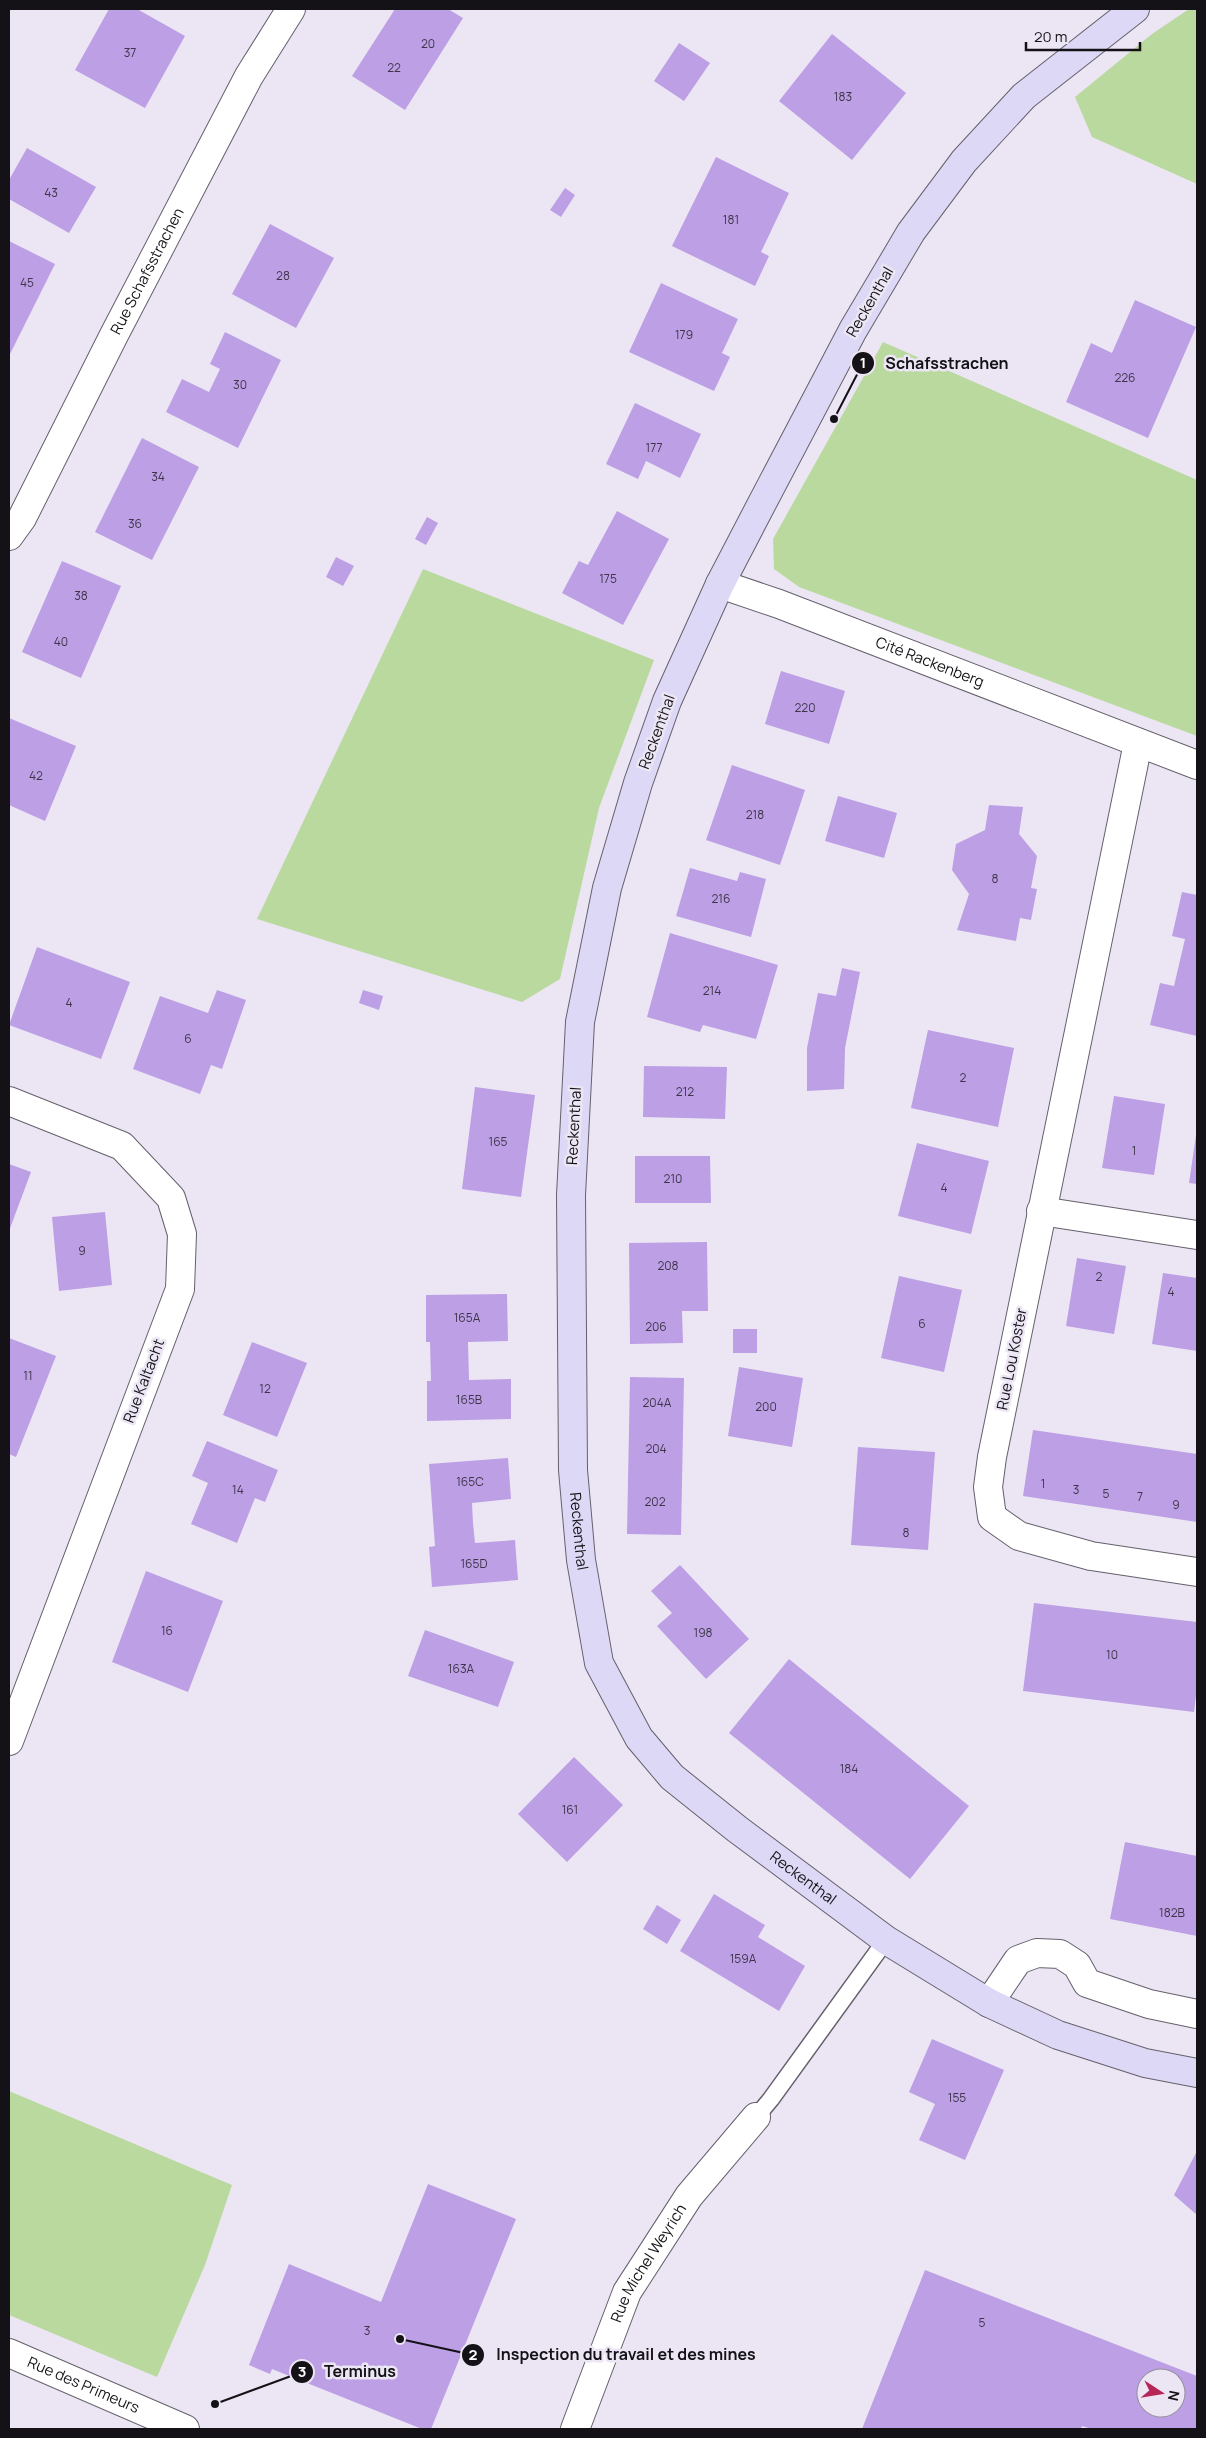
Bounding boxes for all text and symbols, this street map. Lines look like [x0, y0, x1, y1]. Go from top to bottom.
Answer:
scale bar [1026, 20, 1140, 52]
text: 20 m [1034, 26, 1067, 47]
house number: 20 [421, 35, 435, 52]
house number: 37 [124, 44, 136, 61]
house number: 22 [387, 59, 401, 76]
house number: 183 [834, 88, 852, 105]
house number: 43 [44, 184, 58, 201]
street label: Rue Schafsstrachen [105, 204, 189, 338]
house number: 181 [723, 211, 739, 228]
street label: Reckenthal [841, 263, 898, 341]
house number: 28 [276, 267, 290, 284]
house number: 45 [20, 274, 34, 291]
house number: 179 [675, 326, 693, 343]
callout: Schafsstrachen [850, 347, 1018, 378]
text: 1 [860, 352, 866, 373]
text: Schafsstrachen [885, 352, 1009, 374]
house number: 226 [1114, 369, 1136, 386]
house number: 30 [233, 376, 247, 393]
house number: 177 [645, 439, 663, 456]
house number: 34 [151, 468, 165, 485]
house number: 36 [128, 515, 142, 532]
house number: 175 [599, 570, 617, 587]
house number: 38 [74, 587, 88, 604]
street label: Cité Rackenberg [873, 631, 987, 692]
house number: 40 [54, 633, 68, 650]
street label: Reckenthal [633, 692, 680, 772]
house number: 220 [794, 699, 816, 716]
house number: 42 [29, 767, 43, 784]
house number: 218 [746, 806, 764, 823]
house number: 8 [992, 870, 999, 887]
house number: 216 [712, 890, 730, 907]
house number: 214 [703, 982, 721, 999]
house number: 4 [65, 994, 73, 1011]
house number: 6 [184, 1030, 192, 1047]
house number: 2 [960, 1069, 967, 1086]
house number: 212 [676, 1083, 694, 1100]
street label: Reckenthal [561, 1086, 586, 1165]
house number: 165 [488, 1133, 508, 1150]
house number: 1 [1132, 1142, 1136, 1159]
house number: 210 [664, 1170, 682, 1187]
house number: 4 [940, 1179, 948, 1196]
house number: 9 [78, 1242, 86, 1259]
house number: 208 [657, 1257, 679, 1274]
house number: 2 [1096, 1268, 1103, 1285]
house number: 4 [1167, 1283, 1175, 1300]
street label: Rue Lou Koster [991, 1306, 1032, 1412]
house number: 165A [454, 1309, 481, 1326]
house number: 6 [918, 1315, 926, 1332]
house number: 206 [645, 1318, 667, 1335]
street label: Rue Kaltacht [118, 1336, 169, 1426]
house number: 11 [23, 1367, 33, 1384]
house number: 12 [259, 1380, 271, 1397]
house number: 165B [456, 1391, 482, 1408]
house number: 204A [643, 1394, 672, 1411]
house number: 200 [755, 1398, 777, 1415]
house number: 204 [645, 1440, 667, 1457]
house number: 165C [456, 1473, 484, 1490]
house number: 1 [1041, 1475, 1045, 1492]
house number: 14 [232, 1481, 244, 1498]
house number: 3 [1073, 1481, 1079, 1498]
house number: 5 [1103, 1485, 1110, 1502]
house number: 7 [1137, 1488, 1143, 1505]
street label: Reckenthal [565, 1491, 594, 1572]
house number: 202 [644, 1493, 666, 1510]
house number: 9 [1172, 1496, 1180, 1513]
house number: 8 [903, 1524, 910, 1541]
house number: 165D [460, 1555, 488, 1572]
house number: 16 [161, 1622, 173, 1639]
house number: 198 [693, 1624, 713, 1641]
house number: 10 [1106, 1646, 1118, 1663]
house number: 163A [448, 1660, 475, 1677]
house number: 184 [840, 1760, 858, 1777]
house number: 161 [562, 1801, 578, 1818]
street label: Reckenthal [766, 1846, 841, 1909]
house number: 182B [1159, 1904, 1185, 1921]
house number: 159A [730, 1950, 757, 1967]
house number: 155 [948, 2089, 966, 2106]
street label: Rue Michel Weyrich [605, 2200, 691, 2325]
house number: 5 [979, 2314, 986, 2331]
house number: 3 [364, 2322, 370, 2339]
callout: Inspection du travail et des mines [461, 2339, 765, 2370]
text: Inspection du travail et des mines [496, 2343, 756, 2365]
text: 2 [469, 2344, 478, 2365]
street label: Rue des Primeurs [24, 2351, 143, 2418]
callout: Terminus [289, 2356, 406, 2387]
text: Terminus [324, 2360, 396, 2382]
text: 3 [298, 2361, 306, 2382]
north arrow [1136, 2368, 1186, 2418]
text: N [1164, 2389, 1185, 2403]

